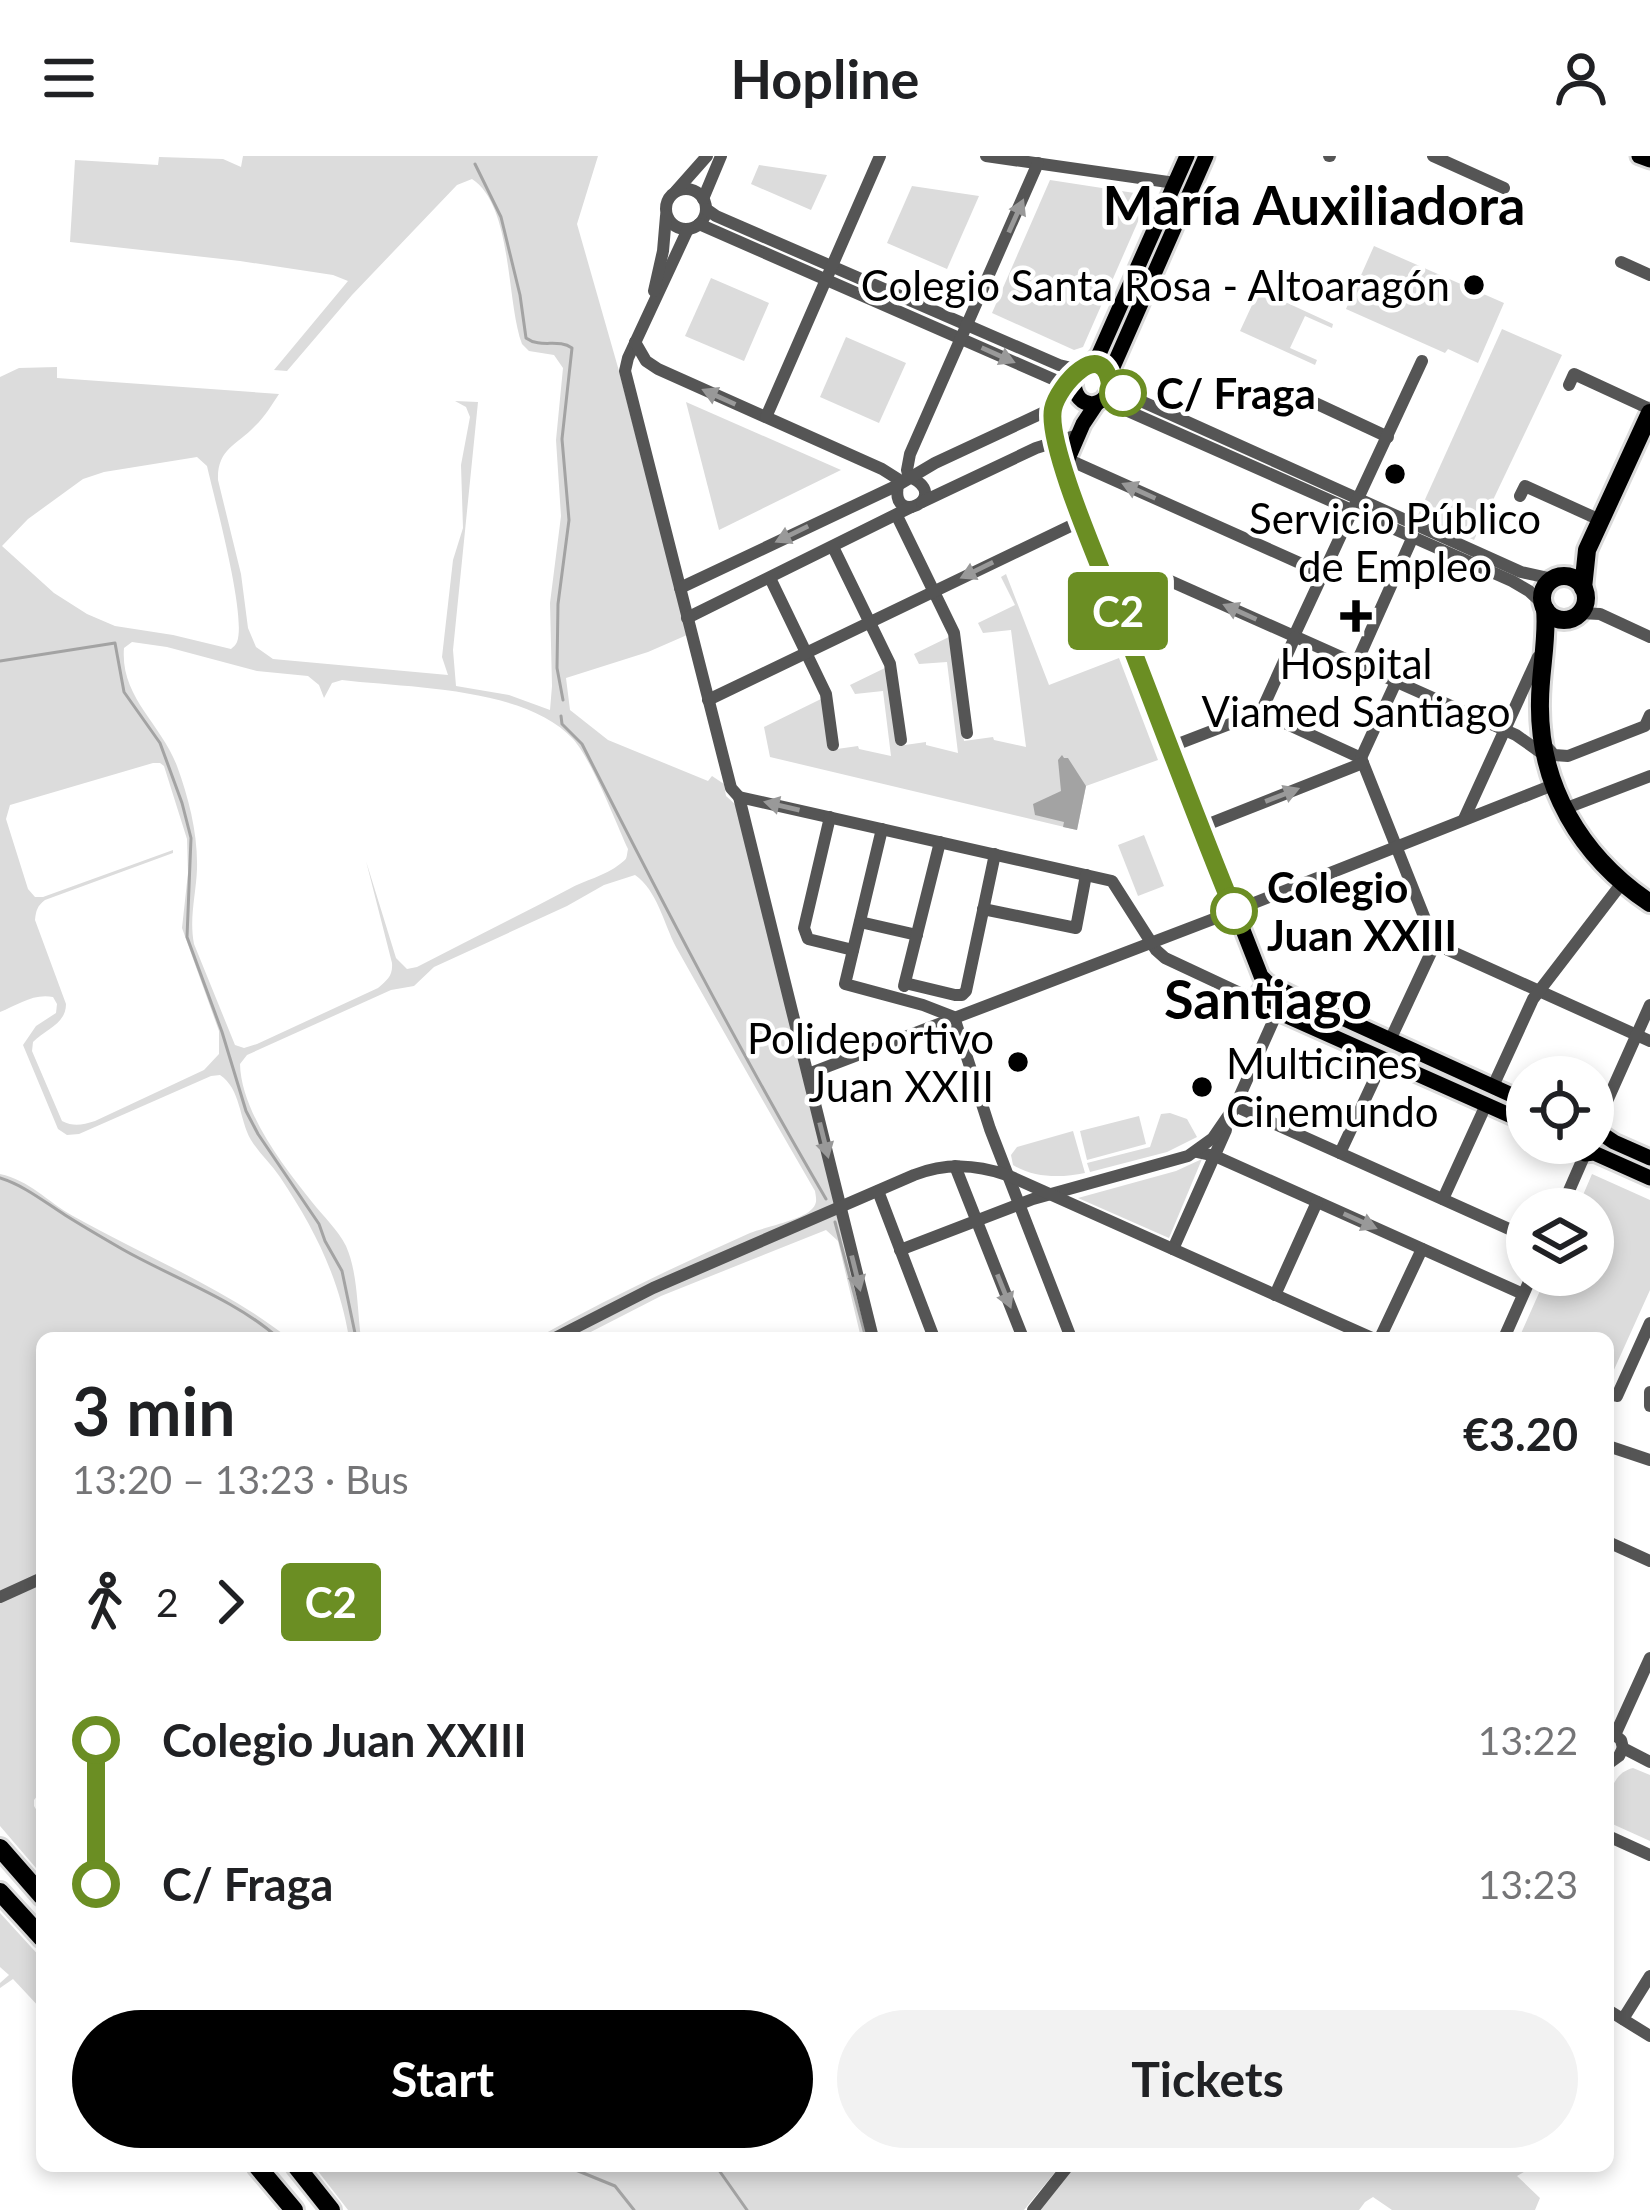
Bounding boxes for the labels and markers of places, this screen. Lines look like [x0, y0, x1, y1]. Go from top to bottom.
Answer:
place label: Colegio Santa Rosa - Altoaragón [861, 260, 1450, 310]
marker: Colegio Santa Rosa - Altoaragón [1461, 272, 1487, 298]
place label: C/ Fraga [1156, 368, 1316, 418]
marker: C/ Fraga [1101, 371, 1145, 415]
marker: Servicio Público de Empleo [1382, 461, 1408, 487]
place label: Servicio Público de Empleo [1249, 493, 1541, 591]
marker: Hospital Viamed Santiago [1340, 600, 1372, 632]
place label: Hospital Viamed Santiago [1202, 638, 1510, 736]
place label: Colegio Juan XXIII [1267, 862, 1457, 960]
marker: Colegio Juan XXIII [1212, 889, 1256, 933]
place label: Polideportivo Juan XXIII [747, 1013, 994, 1111]
place label: Multicines Cinemundo [1226, 1038, 1438, 1136]
marker: Polideportivo Juan XXIII [1005, 1049, 1031, 1075]
marker: Multicines Cinemundo [1189, 1074, 1215, 1100]

